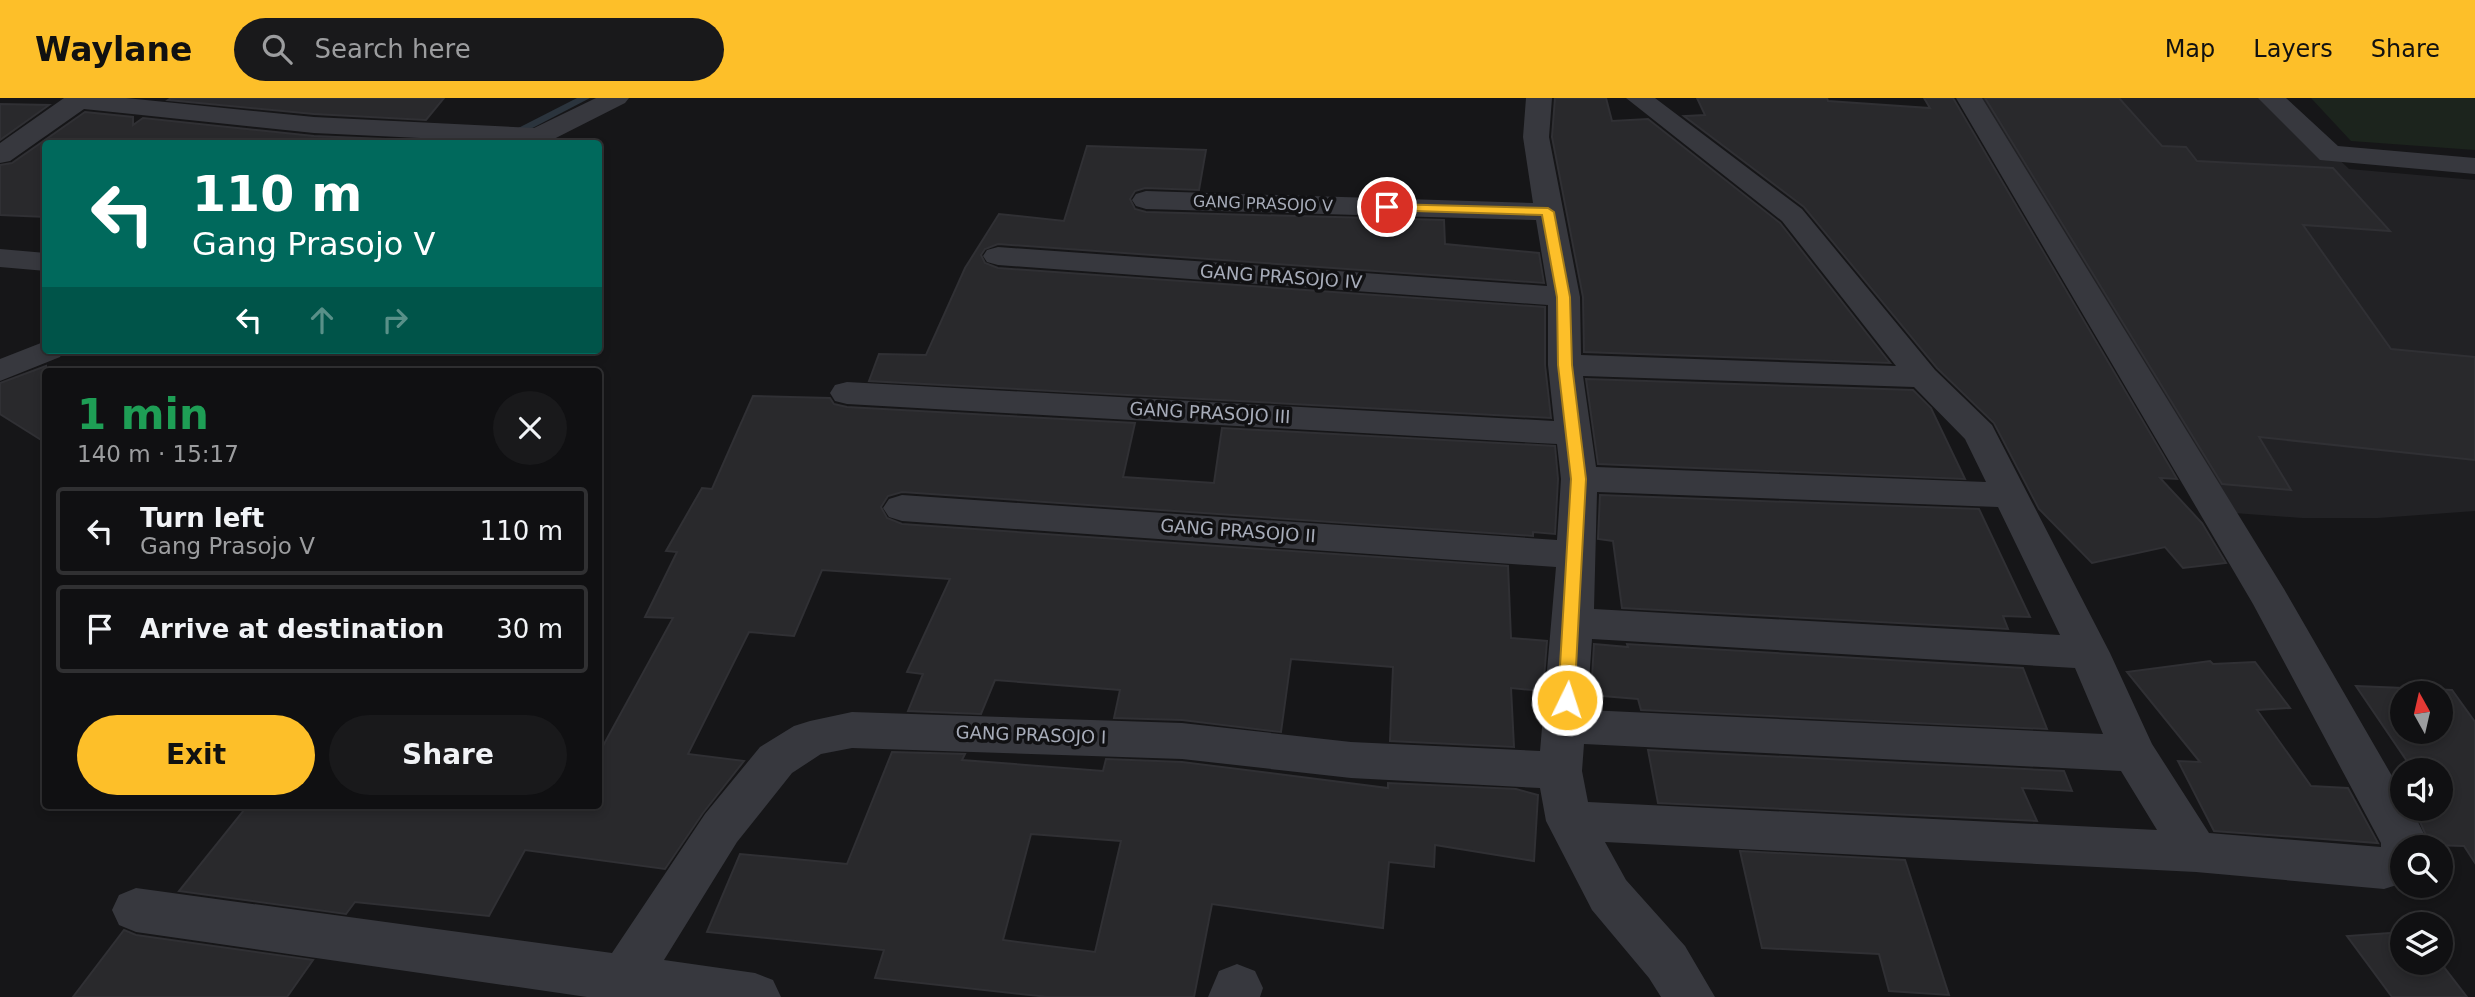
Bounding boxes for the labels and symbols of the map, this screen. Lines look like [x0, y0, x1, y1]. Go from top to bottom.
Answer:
pin [1357, 177, 1417, 237]
street label: GANG PRASOJO V [1193, 192, 1333, 215]
street label: GANG PRASOJO IV [1199, 260, 1364, 293]
street label: GANG PRASOJO III [1129, 398, 1291, 427]
street label: GANG PRASOJO II [1160, 515, 1316, 546]
position arrow [1530, 663, 1604, 737]
north arrow [2390, 681, 2454, 744]
street label: GANG PRASOJO I [955, 721, 1107, 748]

